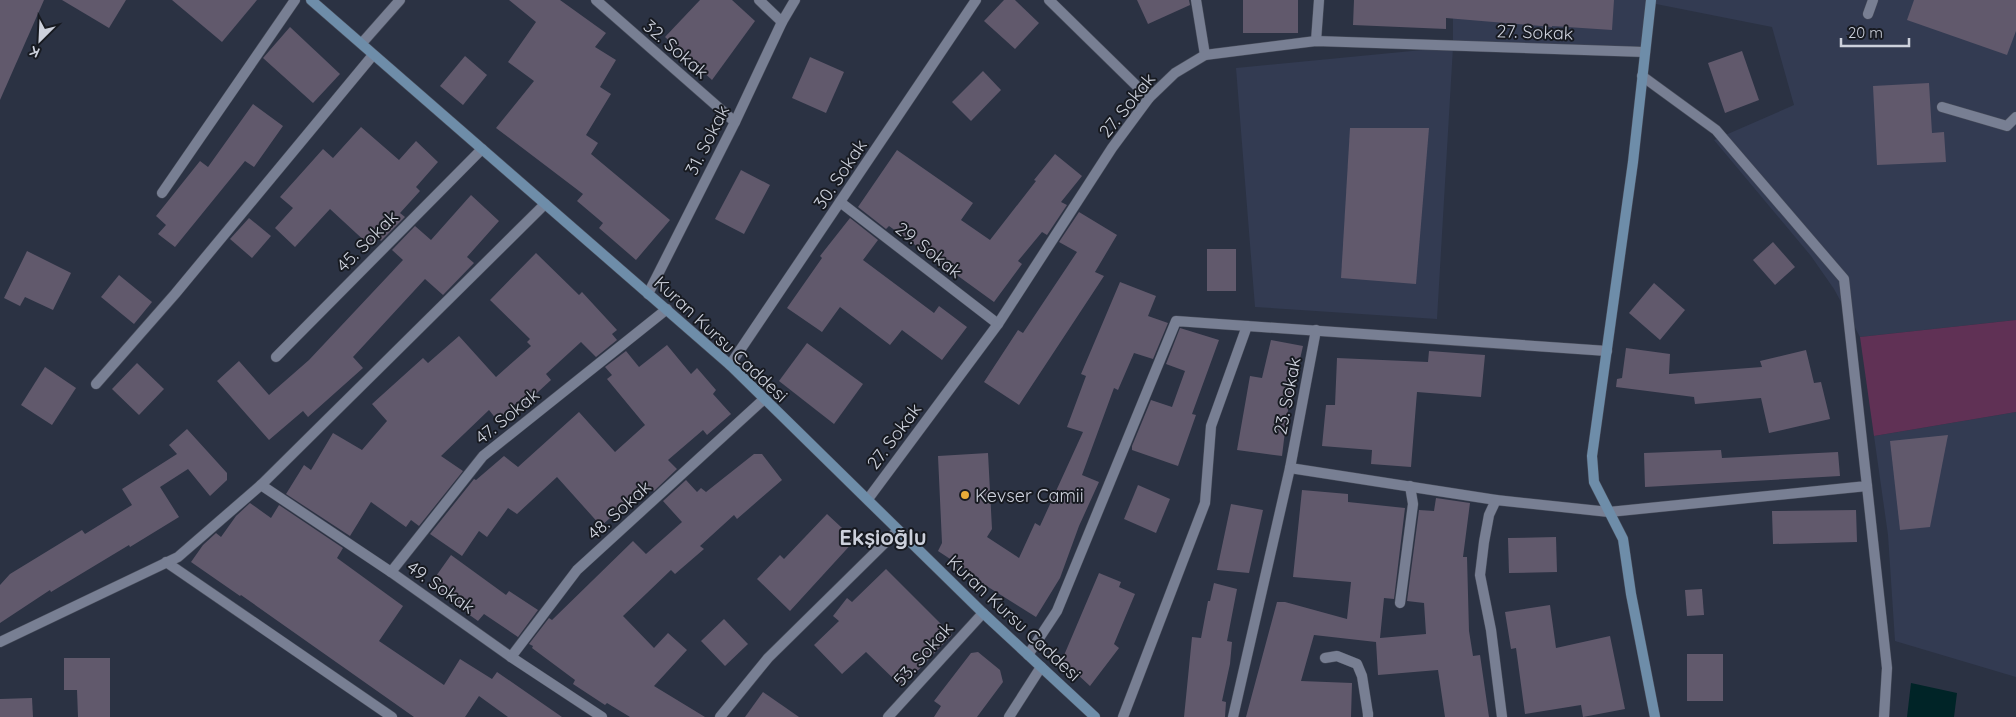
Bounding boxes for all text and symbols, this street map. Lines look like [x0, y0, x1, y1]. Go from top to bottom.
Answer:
north arrow [15, 15, 65, 65]
street label: 32. Sokak [639, 15, 713, 83]
scale bar [1841, 15, 1908, 47]
street label: 27. Sokak [1496, 19, 1574, 45]
text: 20 m [1848, 23, 1883, 42]
text: K [27, 42, 43, 62]
street label: 27. Sokak [1094, 68, 1160, 142]
street label: 31. Sokak [680, 101, 734, 179]
street label: 30. Sokak [808, 135, 872, 213]
street label: 45. Sokak [331, 205, 403, 277]
street label: 29. Sokak [891, 217, 967, 283]
street label: Kuran Kursu Caddesi [649, 271, 793, 407]
street label: 23. Sokak [1268, 355, 1306, 437]
street label: 47. Sokak [470, 383, 544, 449]
street label: 27. Sokak [862, 398, 926, 474]
street label: 48. Sokak [582, 475, 656, 545]
place label: Kevser Camii [975, 484, 1084, 507]
marker: Kevser Camii [959, 489, 971, 501]
district label: Ekşioğlu [839, 523, 927, 551]
street label: Kuran Kursu Caddesi [942, 550, 1086, 686]
street label: 49. Sokak [403, 555, 479, 619]
street label: 53. Sokak [888, 617, 958, 691]

